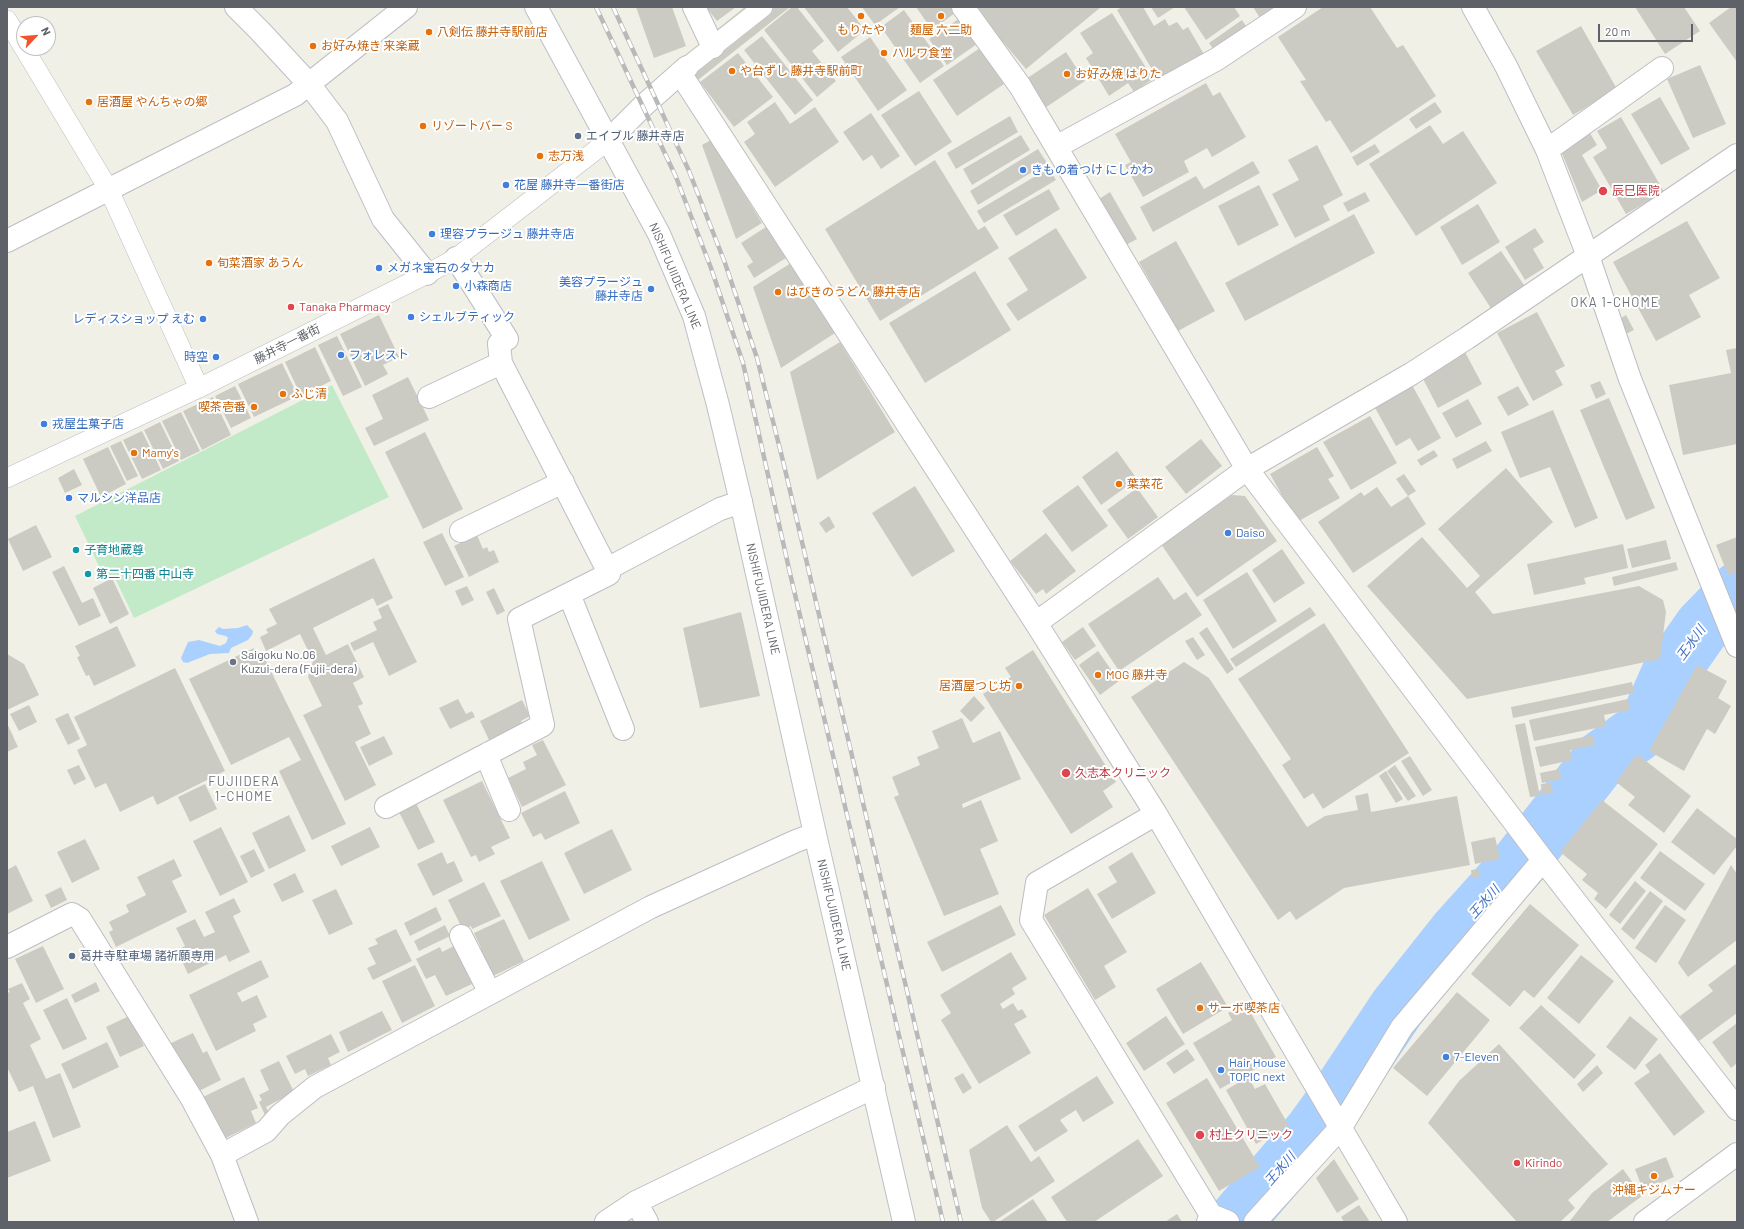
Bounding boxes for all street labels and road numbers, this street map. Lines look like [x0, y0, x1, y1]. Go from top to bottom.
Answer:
street label: NISHIFUJIIDERA LINE [646, 221, 704, 331]
street label: 藤井寺一番街 [252, 321, 322, 367]
street label: NISHIFUJIIDERA LINE [743, 542, 783, 656]
street label: NISHIFUJIIDERA LINE [814, 858, 854, 972]

